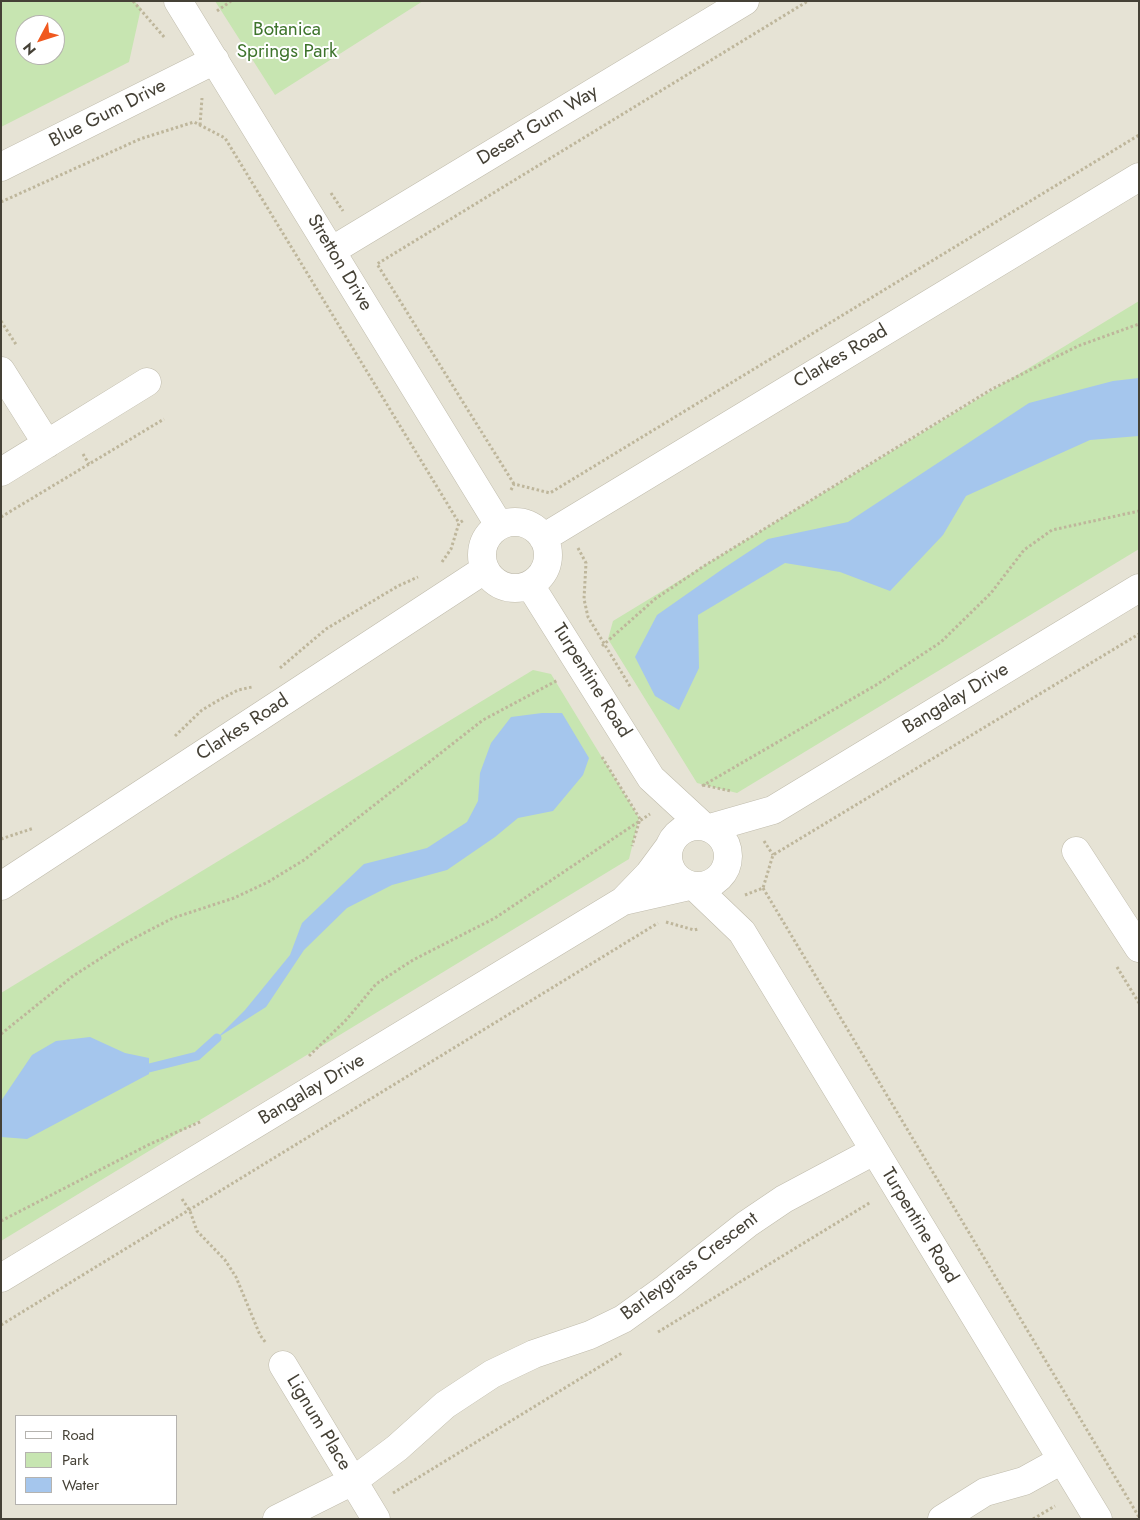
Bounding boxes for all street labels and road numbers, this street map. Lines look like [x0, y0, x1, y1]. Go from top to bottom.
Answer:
street label: Blue Gum Drive [46, 75, 170, 153]
street label: Desert Gum Way [474, 81, 602, 171]
street label: Stretton Drive [301, 211, 377, 315]
street label: Clarkes Road [790, 320, 892, 394]
street label: Turpentine Road [547, 620, 635, 742]
street label: Bangalay Drive [899, 658, 1013, 740]
street label: Clarkes Road [193, 690, 293, 766]
street label: Bangalay Drive [255, 1049, 369, 1131]
street label: Turpentine Road [876, 1164, 962, 1288]
street label: Barleygrass Crescent [617, 1208, 763, 1326]
street label: Lignum Place [281, 1371, 355, 1475]

